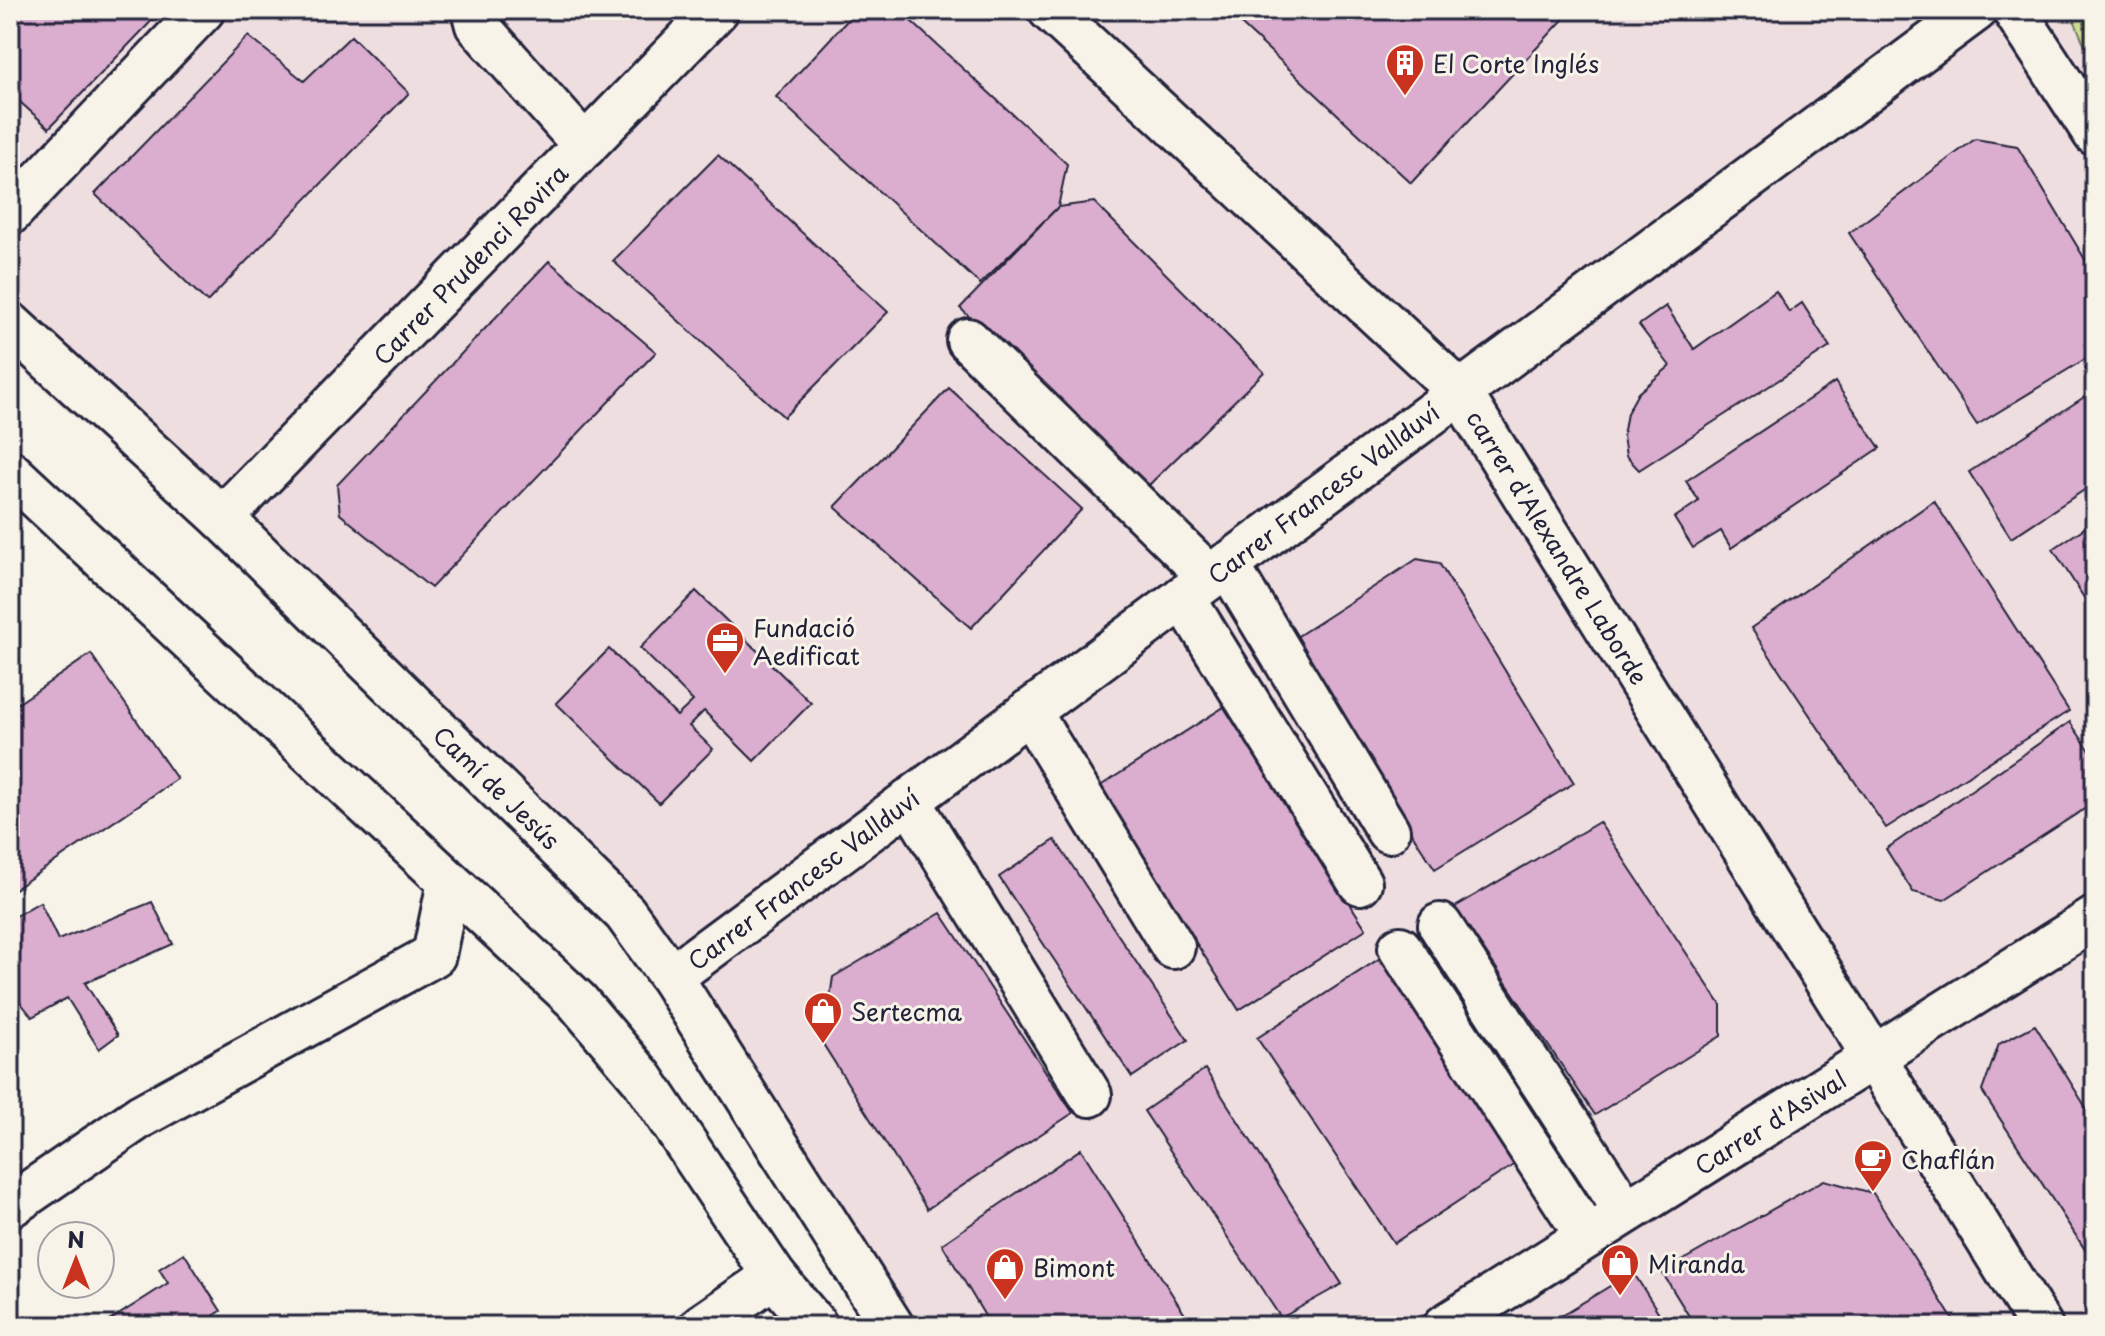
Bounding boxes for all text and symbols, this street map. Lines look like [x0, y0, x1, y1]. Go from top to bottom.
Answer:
building icon: El Corte Inglés [1384, 42, 1426, 97]
place label: El Corte Inglés [1433, 45, 1599, 81]
street label: Carrer Prudenci Rovira [364, 156, 576, 372]
street label: Carrer Francesc Vallduví [1200, 394, 1447, 592]
street label: carrer d'Alexandre Laborde [1459, 403, 1657, 691]
place label: Fundació Aedificat [753, 609, 860, 673]
office icon: Fundació Aedificat [704, 620, 746, 675]
street label: Camí de Jesús [426, 717, 568, 857]
street label: Carrer Francesc Vallduví [680, 780, 927, 978]
shop icon: Sertecma [802, 990, 844, 1045]
place label: Sertecma [851, 993, 962, 1029]
street label: Carrer d'Asival [1687, 1061, 1853, 1183]
cafe icon: Chaflán [1852, 1138, 1894, 1193]
place label: Chaflán [1901, 1141, 1995, 1177]
north arrow [36, 1220, 116, 1300]
text: N [67, 1222, 85, 1255]
shop icon: Miranda [1599, 1242, 1641, 1297]
place label: Miranda [1648, 1245, 1745, 1281]
shop icon: Bimont [984, 1246, 1026, 1301]
place label: Bimont [1033, 1249, 1115, 1285]

